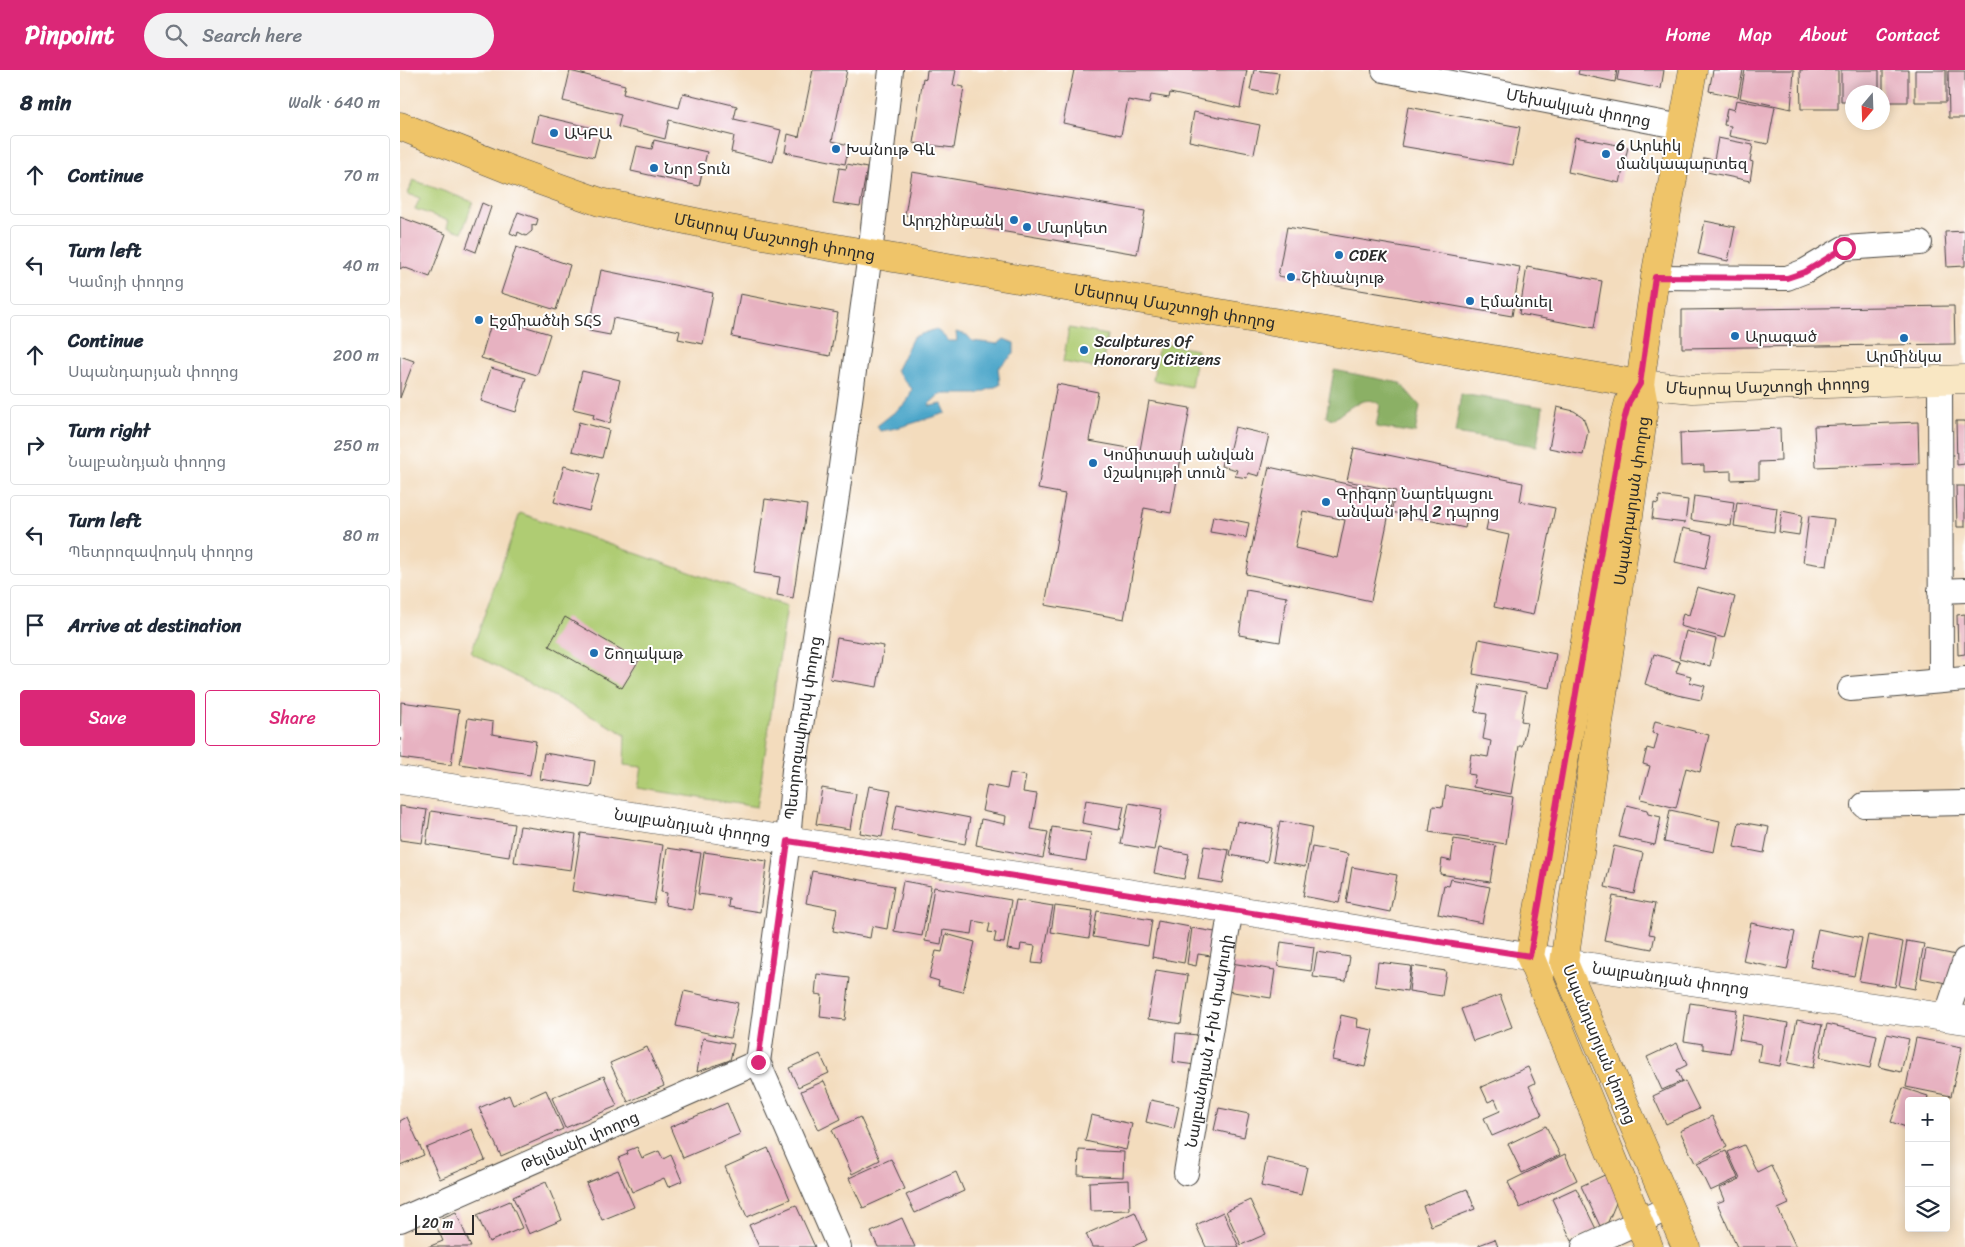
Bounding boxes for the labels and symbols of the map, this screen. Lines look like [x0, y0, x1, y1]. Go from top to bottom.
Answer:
street label: Մեխակյան փողոց [1503, 80, 1653, 136]
north arrow [1845, 85, 1890, 130]
place label: ԱԿԲԱ [564, 119, 612, 148]
marker: ԱԿԲԱ [548, 127, 560, 139]
place label: 6 Արևիկ մանկապարտեզ [1616, 131, 1749, 178]
place label: Խանութ Գև [846, 135, 935, 164]
marker: Խանութ Գև [830, 143, 842, 155]
marker: 6 Արևիկ մանկապարտեզ [1600, 148, 1612, 160]
place label: Նոր Տուն [664, 154, 731, 183]
marker: Նոր Տուն [648, 162, 660, 174]
street label: Մեսրոպ Մաշտոցի փողոց [671, 204, 877, 270]
place label: Արդշինբանկ [902, 206, 1004, 235]
place label: Մարկետ [1037, 213, 1108, 242]
marker: Արդշինբանկ [1008, 214, 1020, 226]
marker: Մարկետ [1021, 221, 1033, 233]
route start [1833, 237, 1856, 260]
place label: CDEK [1349, 241, 1387, 270]
marker: CDEK [1333, 249, 1345, 261]
place label: Շինանյութ [1301, 263, 1385, 292]
marker: Շինանյութ [1285, 271, 1297, 283]
street label: Մեսրոպ Մաշտոցի փողոց [1071, 275, 1278, 337]
place label: Էմանուել [1480, 287, 1553, 316]
marker: Էմանուել [1464, 295, 1476, 307]
place label: Էջմիածնի ՏՀՏ [489, 306, 602, 335]
marker: Էջմիածնի ՏՀՏ [473, 314, 485, 326]
place label: Արագած [1745, 322, 1818, 351]
place label: Sculptures Of Honorary Citizens [1094, 327, 1222, 374]
marker: Արագած [1729, 330, 1741, 342]
marker: Արմինկա [1898, 332, 1910, 344]
place label: Արմինկա [1866, 342, 1942, 371]
marker: Sculptures Of Honorary Citizens [1078, 344, 1090, 356]
street label: Մեսրոպ Մաշտոցի փողոց [1664, 369, 1870, 404]
street label: Սպանդարյան փողոց [1605, 415, 1658, 588]
place label: Կոմիտասի անվան մշակույթի տուն [1103, 440, 1254, 487]
marker: Կոմիտասի անվան մշակույթի տուն [1087, 457, 1099, 469]
place label: Գրիգոր Նարեկացու անվան թիվ 2 դպրոց [1336, 479, 1499, 526]
marker: Գրիգոր Նարեկացու անվան թիվ 2 դպրոց [1320, 496, 1332, 508]
street label: Պետրոզավոդսկ փողոց [776, 634, 830, 821]
place label: Շողակաթ [604, 639, 684, 668]
marker: Շողակաթ [588, 647, 600, 659]
street label: Նալբանդյան փողոց [612, 799, 773, 852]
street label: Նալբանդյան 1-ին փակուղի [1177, 932, 1241, 1150]
street label: Նալբանդյան փողոց [1590, 953, 1751, 1004]
street label: Սպանդարյան փողոց [1554, 960, 1645, 1129]
route end [747, 1051, 770, 1074]
street label: Թելմանի փողոց [515, 1102, 644, 1180]
scale bar [415, 1212, 474, 1235]

